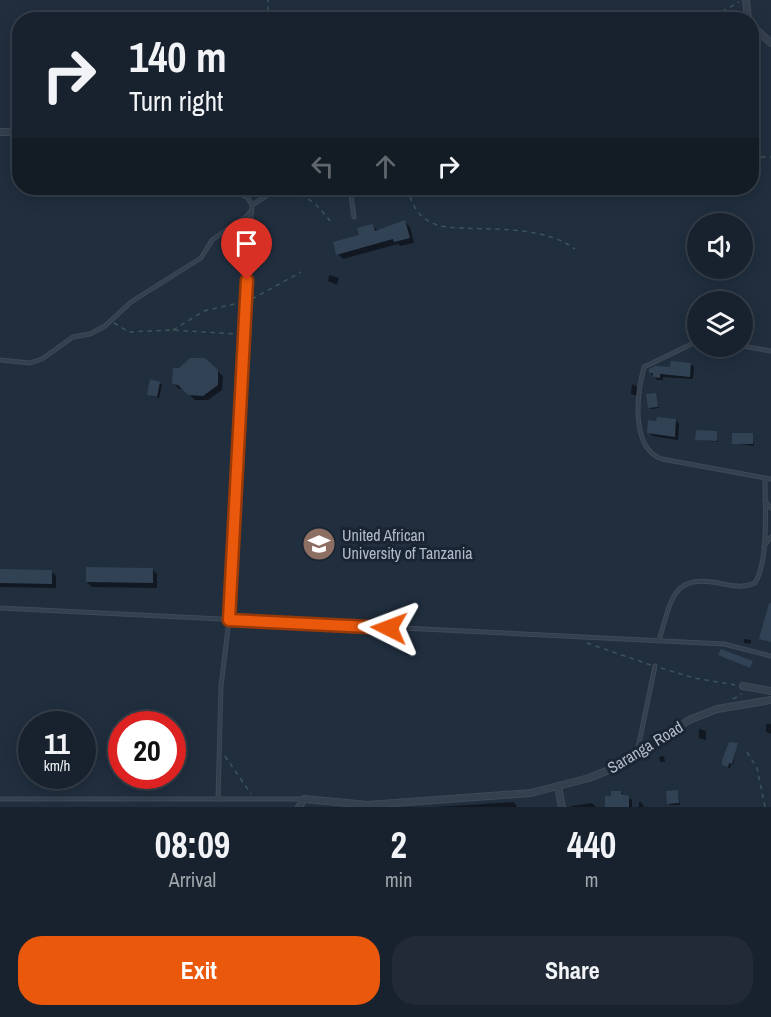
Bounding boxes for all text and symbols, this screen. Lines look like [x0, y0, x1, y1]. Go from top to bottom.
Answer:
text: 140 m [129, 29, 227, 85]
icon: right [30, 36, 108, 114]
text: Turn right [129, 83, 223, 119]
icon: left [306, 150, 339, 183]
icon: ahead [369, 150, 402, 183]
icon: right [432, 150, 465, 183]
map controls [687, 213, 753, 357]
button: sound [687, 213, 753, 279]
pin [221, 218, 272, 280]
icon: arrive [230, 227, 263, 260]
button: layers [687, 291, 753, 357]
place label: United African University of Tanzania [342, 524, 473, 564]
school or university icon: United African University of Tanzania [301, 526, 337, 562]
position arrow [357, 596, 421, 660]
speed limit sign: 20 [108, 711, 186, 789]
street label: Saranga Road [603, 716, 687, 778]
text: 11 [44, 723, 70, 763]
text: km/h [44, 755, 70, 776]
text: 08:09 [155, 821, 230, 869]
text: 2 [390, 821, 407, 869]
text: 440 [567, 821, 616, 869]
text: Arrival [169, 866, 216, 893]
text: min [385, 866, 412, 893]
text: m [585, 866, 598, 893]
button: Exit [18, 936, 380, 1005]
button: Share [392, 936, 753, 1005]

